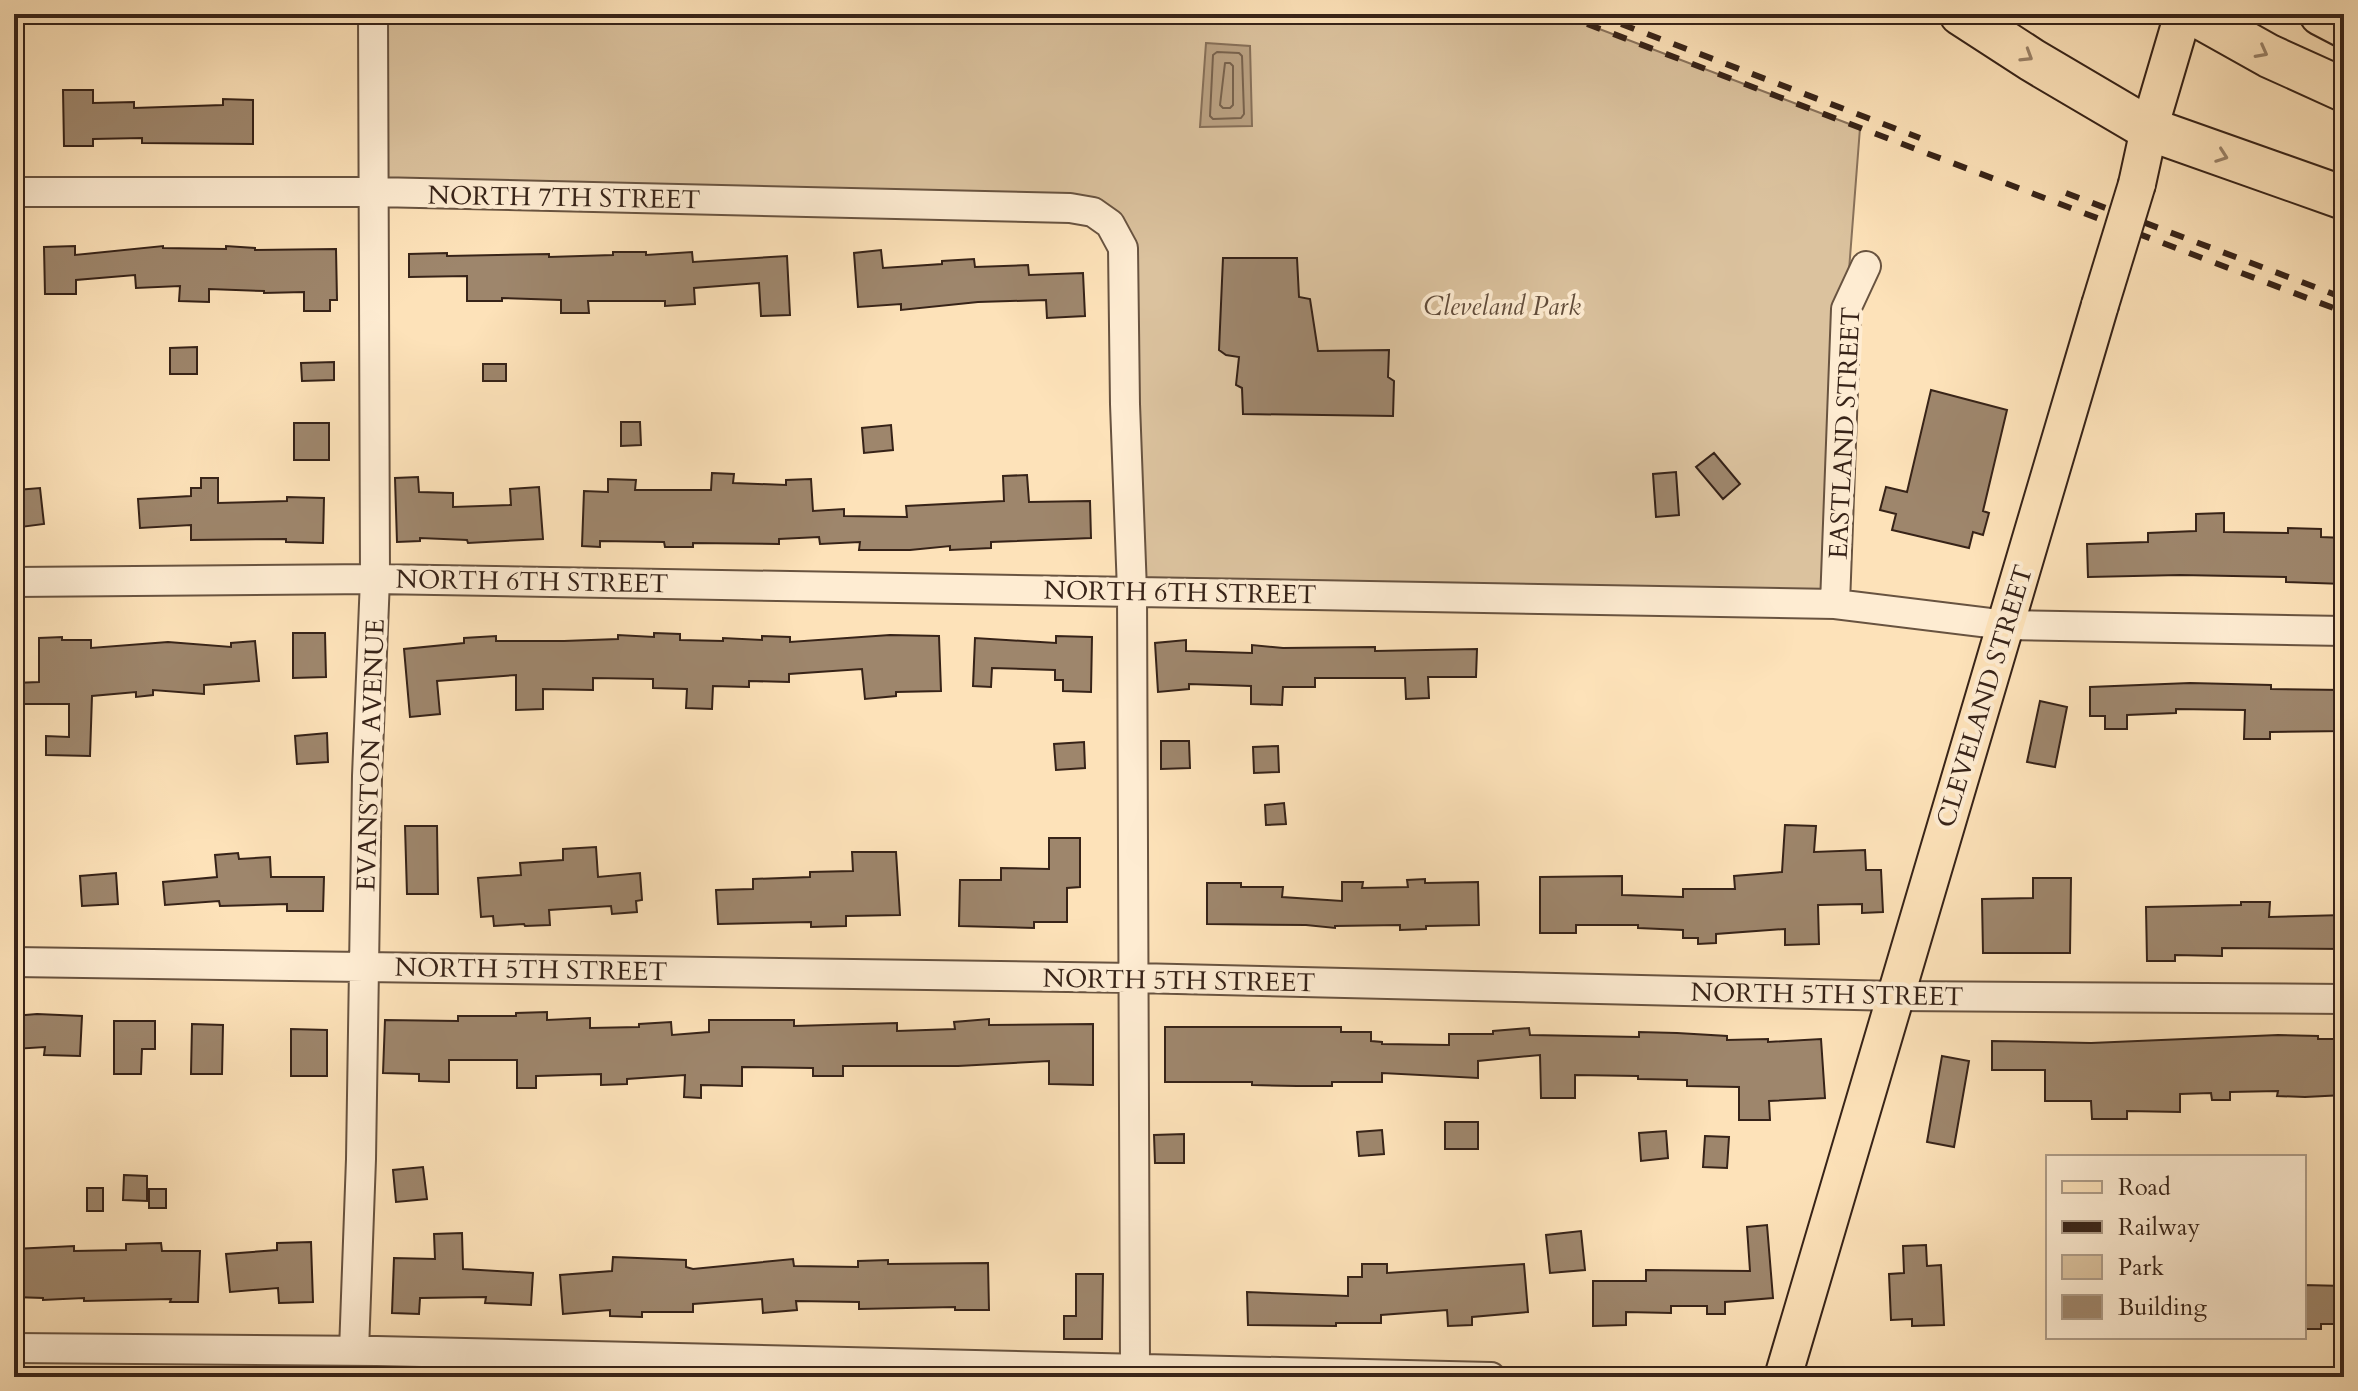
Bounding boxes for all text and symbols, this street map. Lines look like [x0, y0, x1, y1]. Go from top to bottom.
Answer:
one-way arrow [2254, 42, 2268, 57]
one-way arrow [2018, 47, 2032, 62]
one-way arrow [2215, 146, 2229, 162]
street label: NORTH 7TH STREET [427, 178, 701, 217]
park label: Cleveland Park [1423, 289, 1581, 324]
street label: EASTLAND STREET [1820, 306, 1869, 560]
street label: CLEVELAND STREET [1928, 561, 2041, 832]
street label: NORTH 6TH STREET [395, 562, 669, 601]
street label: NORTH 6TH STREET [1043, 573, 1317, 612]
street label: EVANSTON AVENUE [348, 618, 393, 892]
street label: NORTH 5TH STREET [394, 950, 668, 989]
street label: NORTH 5TH STREET [1042, 961, 1316, 1000]
street label: NORTH 5TH STREET [1690, 975, 1964, 1014]
legend [2046, 1155, 2306, 1339]
text: Road [2118, 1171, 2171, 1204]
text: Railway [2118, 1211, 2200, 1244]
text: Park [2118, 1251, 2164, 1284]
text: Building [2118, 1291, 2208, 1324]

